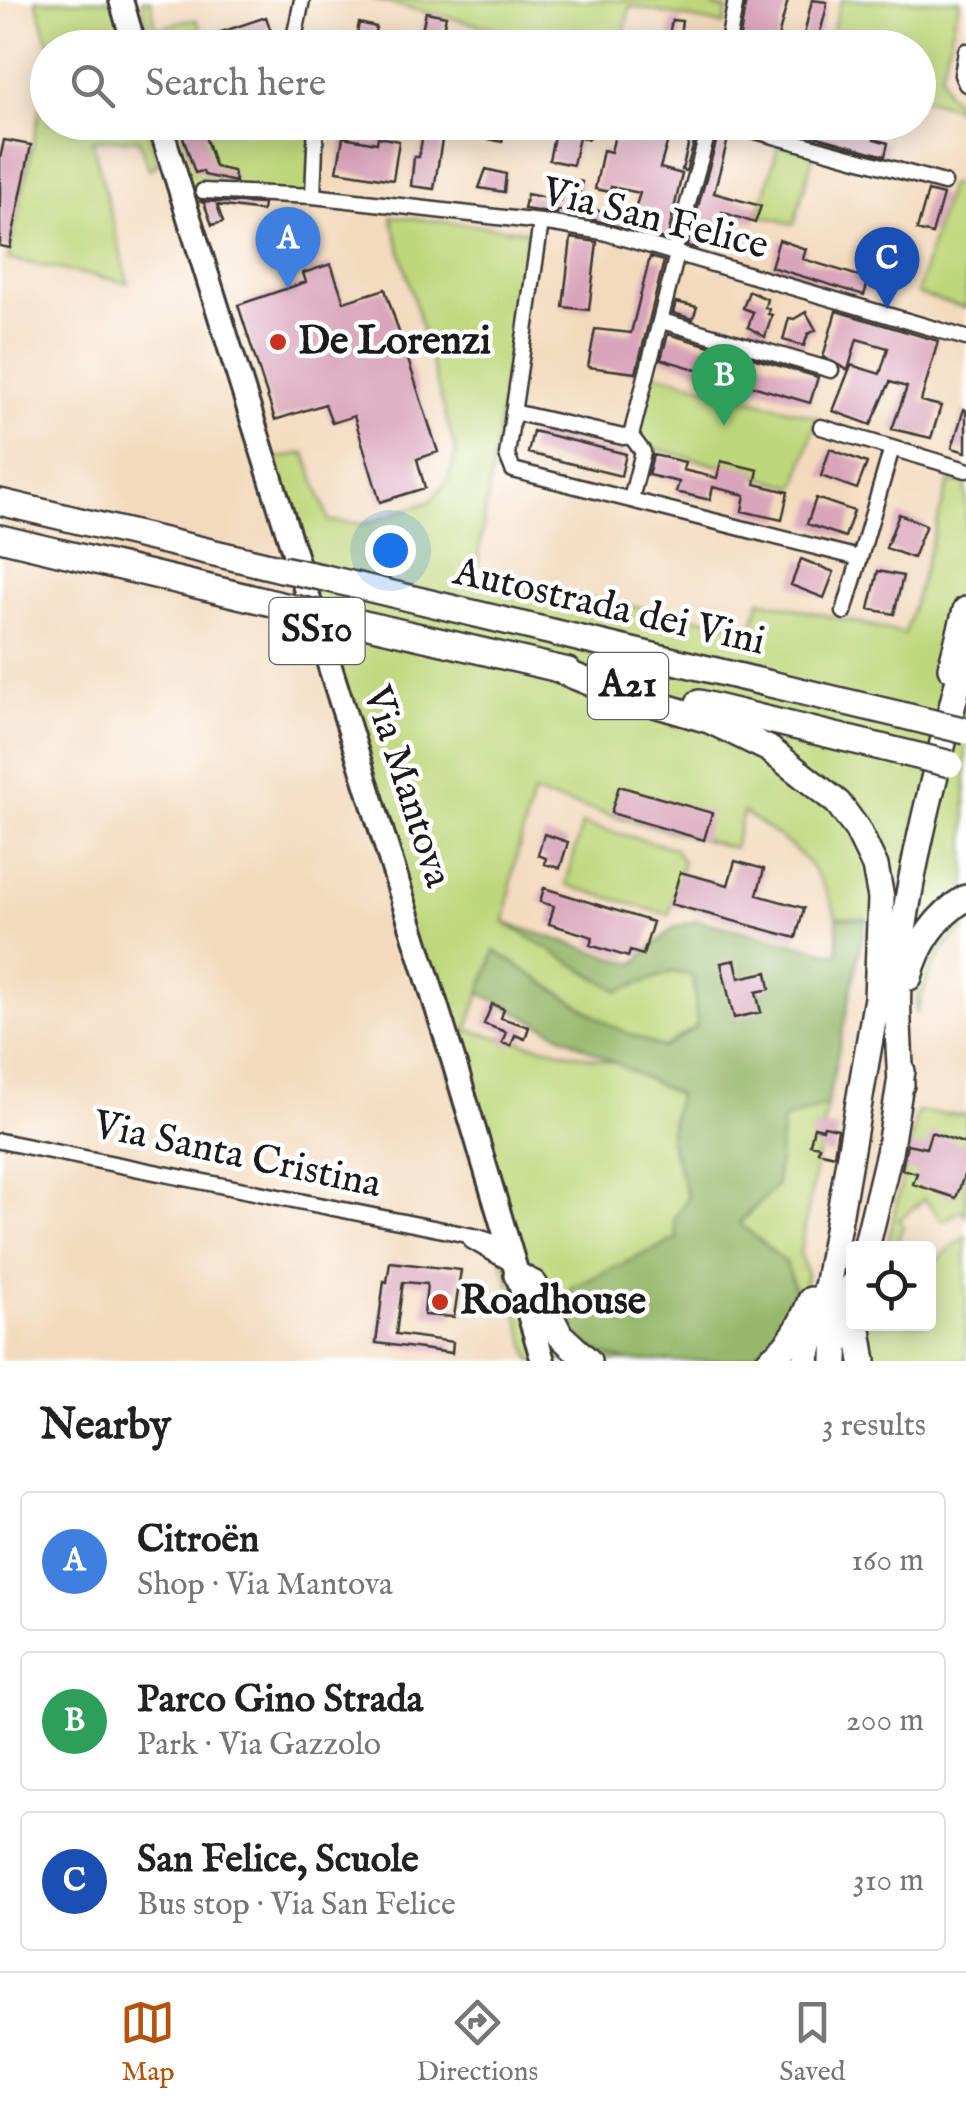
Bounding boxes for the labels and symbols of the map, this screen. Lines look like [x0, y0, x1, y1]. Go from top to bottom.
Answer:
street label: Via San Felice [536, 167, 773, 273]
pin: A [256, 206, 320, 289]
pin: C [854, 226, 920, 309]
place label: De Lorenzi [298, 317, 491, 368]
marker: De Lorenzi [267, 331, 289, 353]
pin: B [692, 344, 756, 426]
your location [365, 525, 416, 576]
street label: Autostrada dei Vini [447, 547, 770, 669]
road number: SS10 [270, 598, 364, 664]
road number: A21 [588, 653, 668, 719]
street label: Via Mantova [349, 679, 463, 895]
street label: Via Santa Cristina [88, 1100, 386, 1211]
place label: Roadhouse [460, 1277, 646, 1328]
marker: Roadhouse [429, 1291, 451, 1313]

